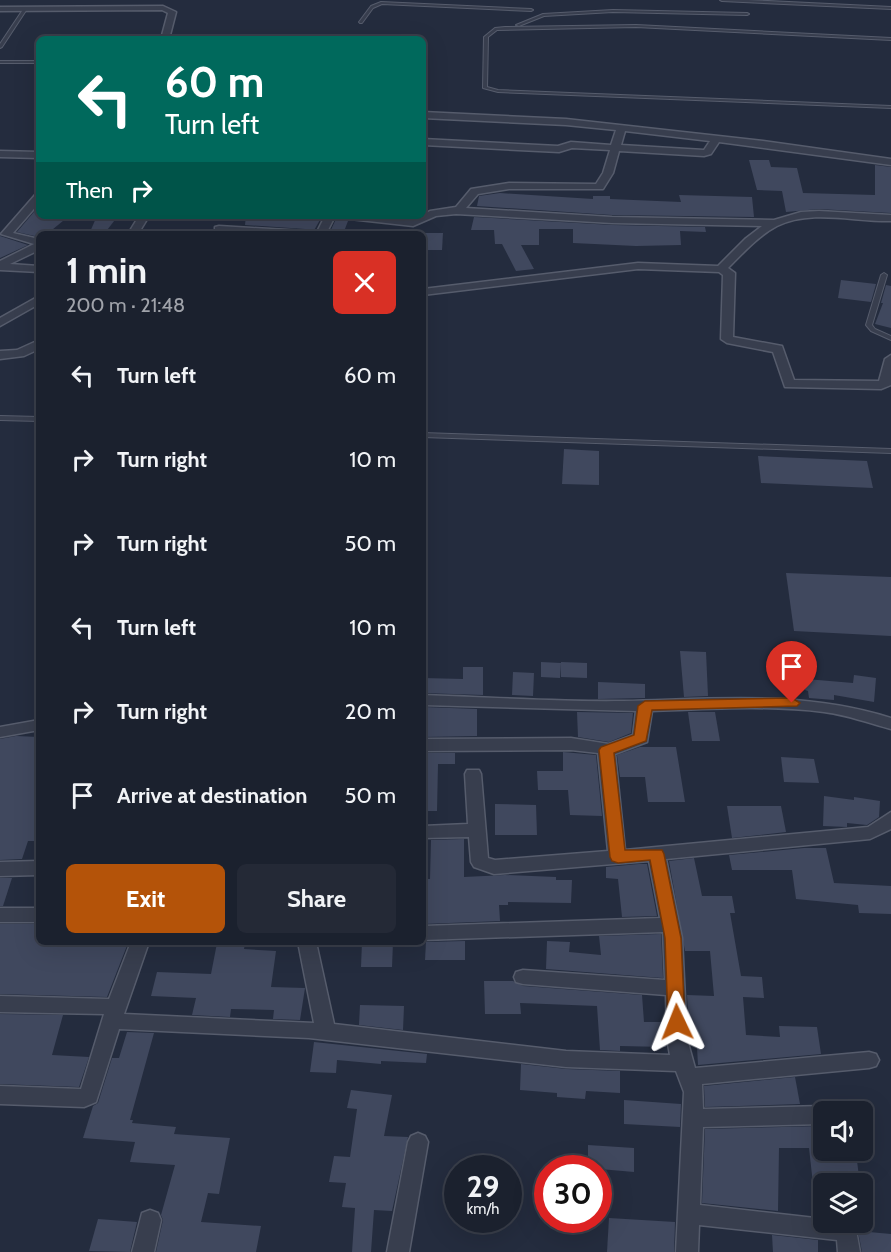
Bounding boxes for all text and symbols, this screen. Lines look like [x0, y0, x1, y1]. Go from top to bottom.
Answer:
text: 60 m [165, 56, 264, 108]
icon: left [66, 60, 144, 138]
text: Turn left [165, 108, 259, 141]
icon: right [125, 174, 158, 207]
text: Then [66, 177, 113, 204]
text: 1 min [66, 248, 147, 292]
button: close [333, 251, 396, 314]
text: 200 m · 21:48 [66, 293, 185, 317]
icon: left [66, 359, 99, 392]
text: Turn left [117, 362, 196, 389]
text: 60 m [344, 362, 396, 389]
icon: right [66, 443, 99, 476]
text: Turn right [117, 446, 207, 473]
text: 10 m [349, 446, 396, 473]
icon: right [66, 527, 99, 560]
text: Turn right [117, 530, 207, 557]
text: 50 m [344, 530, 396, 557]
icon: left [66, 611, 99, 644]
text: Turn left [117, 614, 196, 641]
text: 10 m [349, 614, 396, 641]
pin [766, 641, 817, 703]
icon: arrive [775, 650, 808, 683]
icon: right [66, 695, 99, 728]
text: Turn right [117, 698, 207, 725]
text: 20 m [345, 698, 396, 725]
icon: arrive [66, 779, 99, 812]
text: Arrive at destination [117, 782, 307, 809]
text: 50 m [344, 782, 396, 809]
button: Exit [66, 864, 225, 933]
button: Share [237, 864, 396, 933]
position arrow [645, 990, 709, 1054]
map controls [813, 1101, 873, 1233]
button: sound [813, 1101, 873, 1161]
speed limit sign: 30 [534, 1155, 612, 1233]
text: 29 [467, 1168, 499, 1205]
button: layers [813, 1173, 873, 1233]
text: km/h [467, 1200, 499, 1218]

